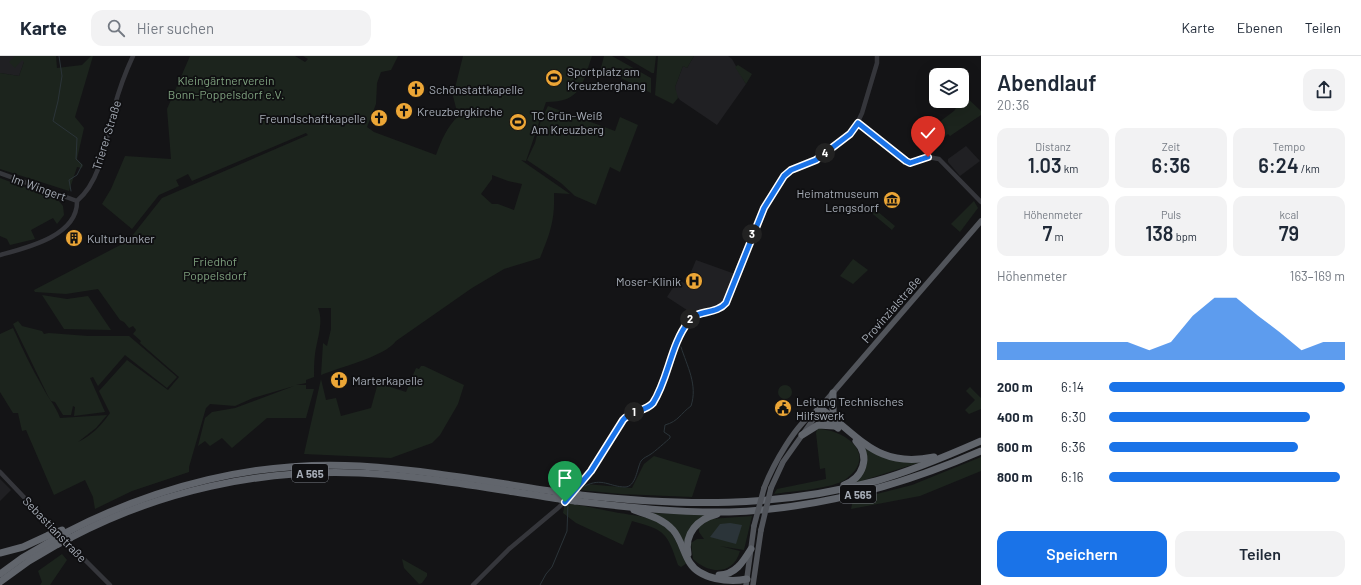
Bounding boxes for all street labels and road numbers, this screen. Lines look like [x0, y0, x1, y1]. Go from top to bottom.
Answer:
street label: Trierer Straße [89, 98, 123, 172]
street label: Im Wingert [10, 171, 68, 203]
street label: Provinzialstraße [858, 273, 924, 345]
road number: A 565 [292, 464, 328, 482]
road number: A 565 [840, 485, 876, 503]
street label: Sebastianstraße [20, 493, 90, 565]

